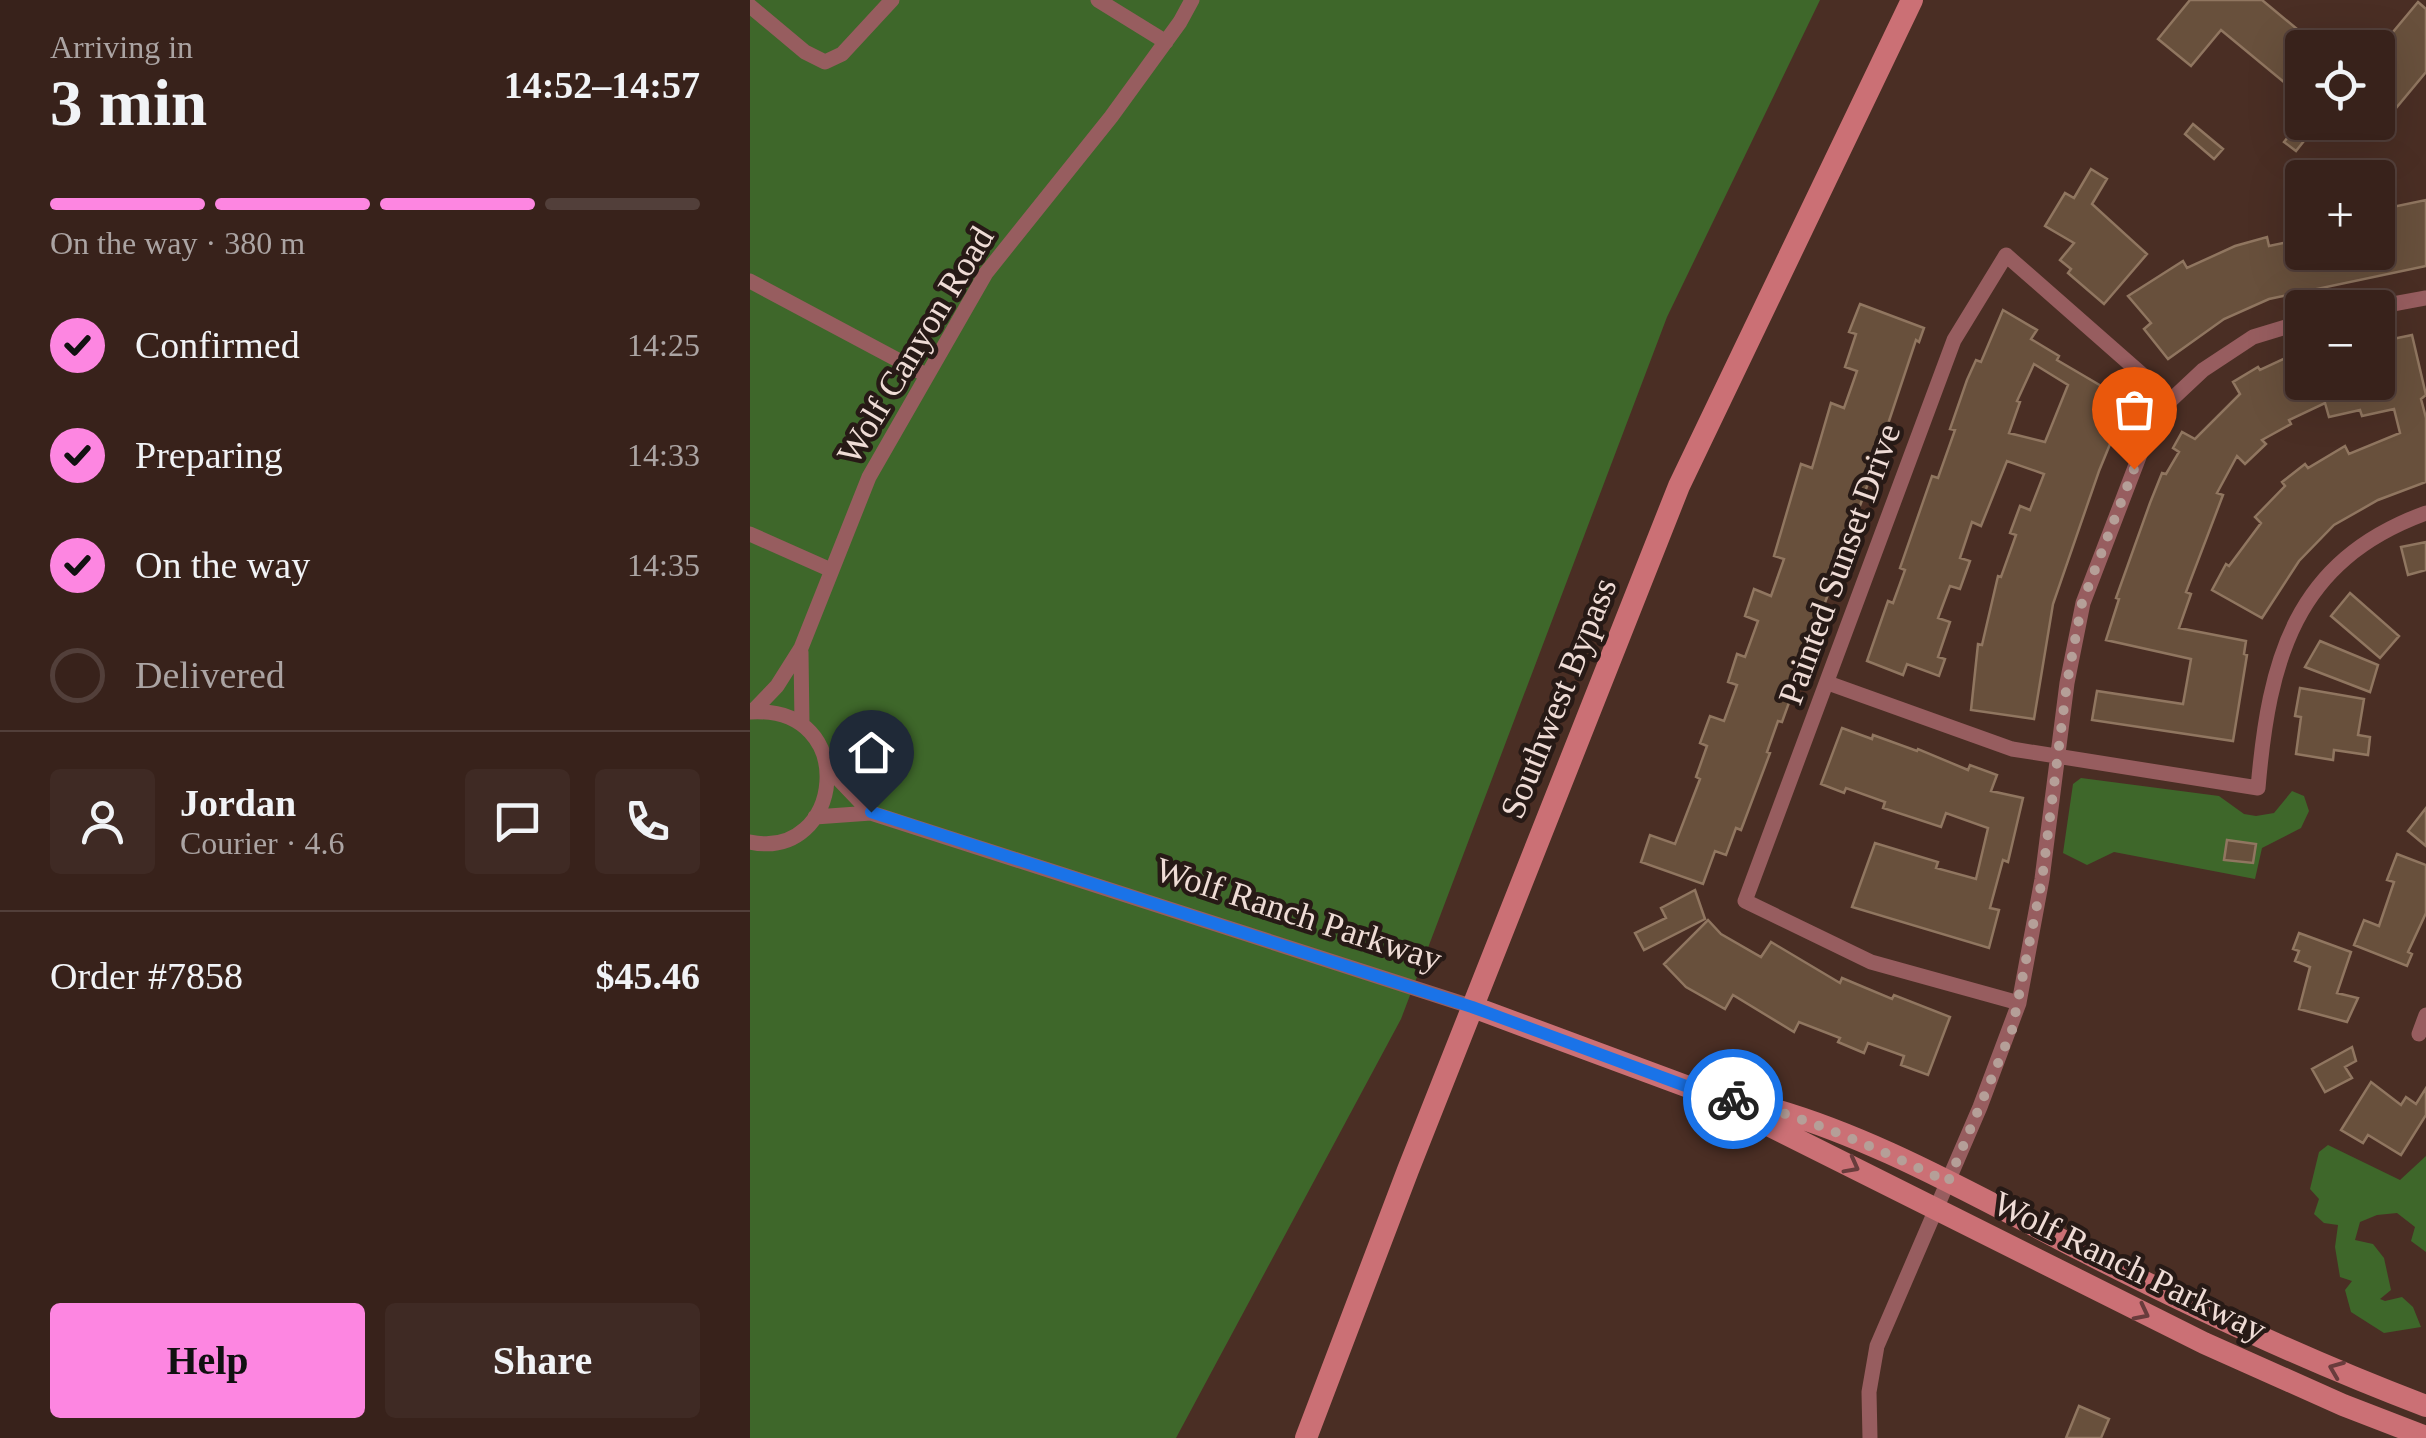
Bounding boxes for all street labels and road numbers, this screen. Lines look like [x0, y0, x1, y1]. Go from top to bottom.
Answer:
street label: Wolf Canyon Road [829, 219, 1002, 471]
street label: Painted Sunset Drive [1771, 419, 1908, 710]
street label: Southwest Bypass [1492, 572, 1624, 824]
street label: Wolf Ranch Parkway [1151, 850, 1447, 979]
street label: Wolf Ranch Parkway [1987, 1183, 2273, 1350]

